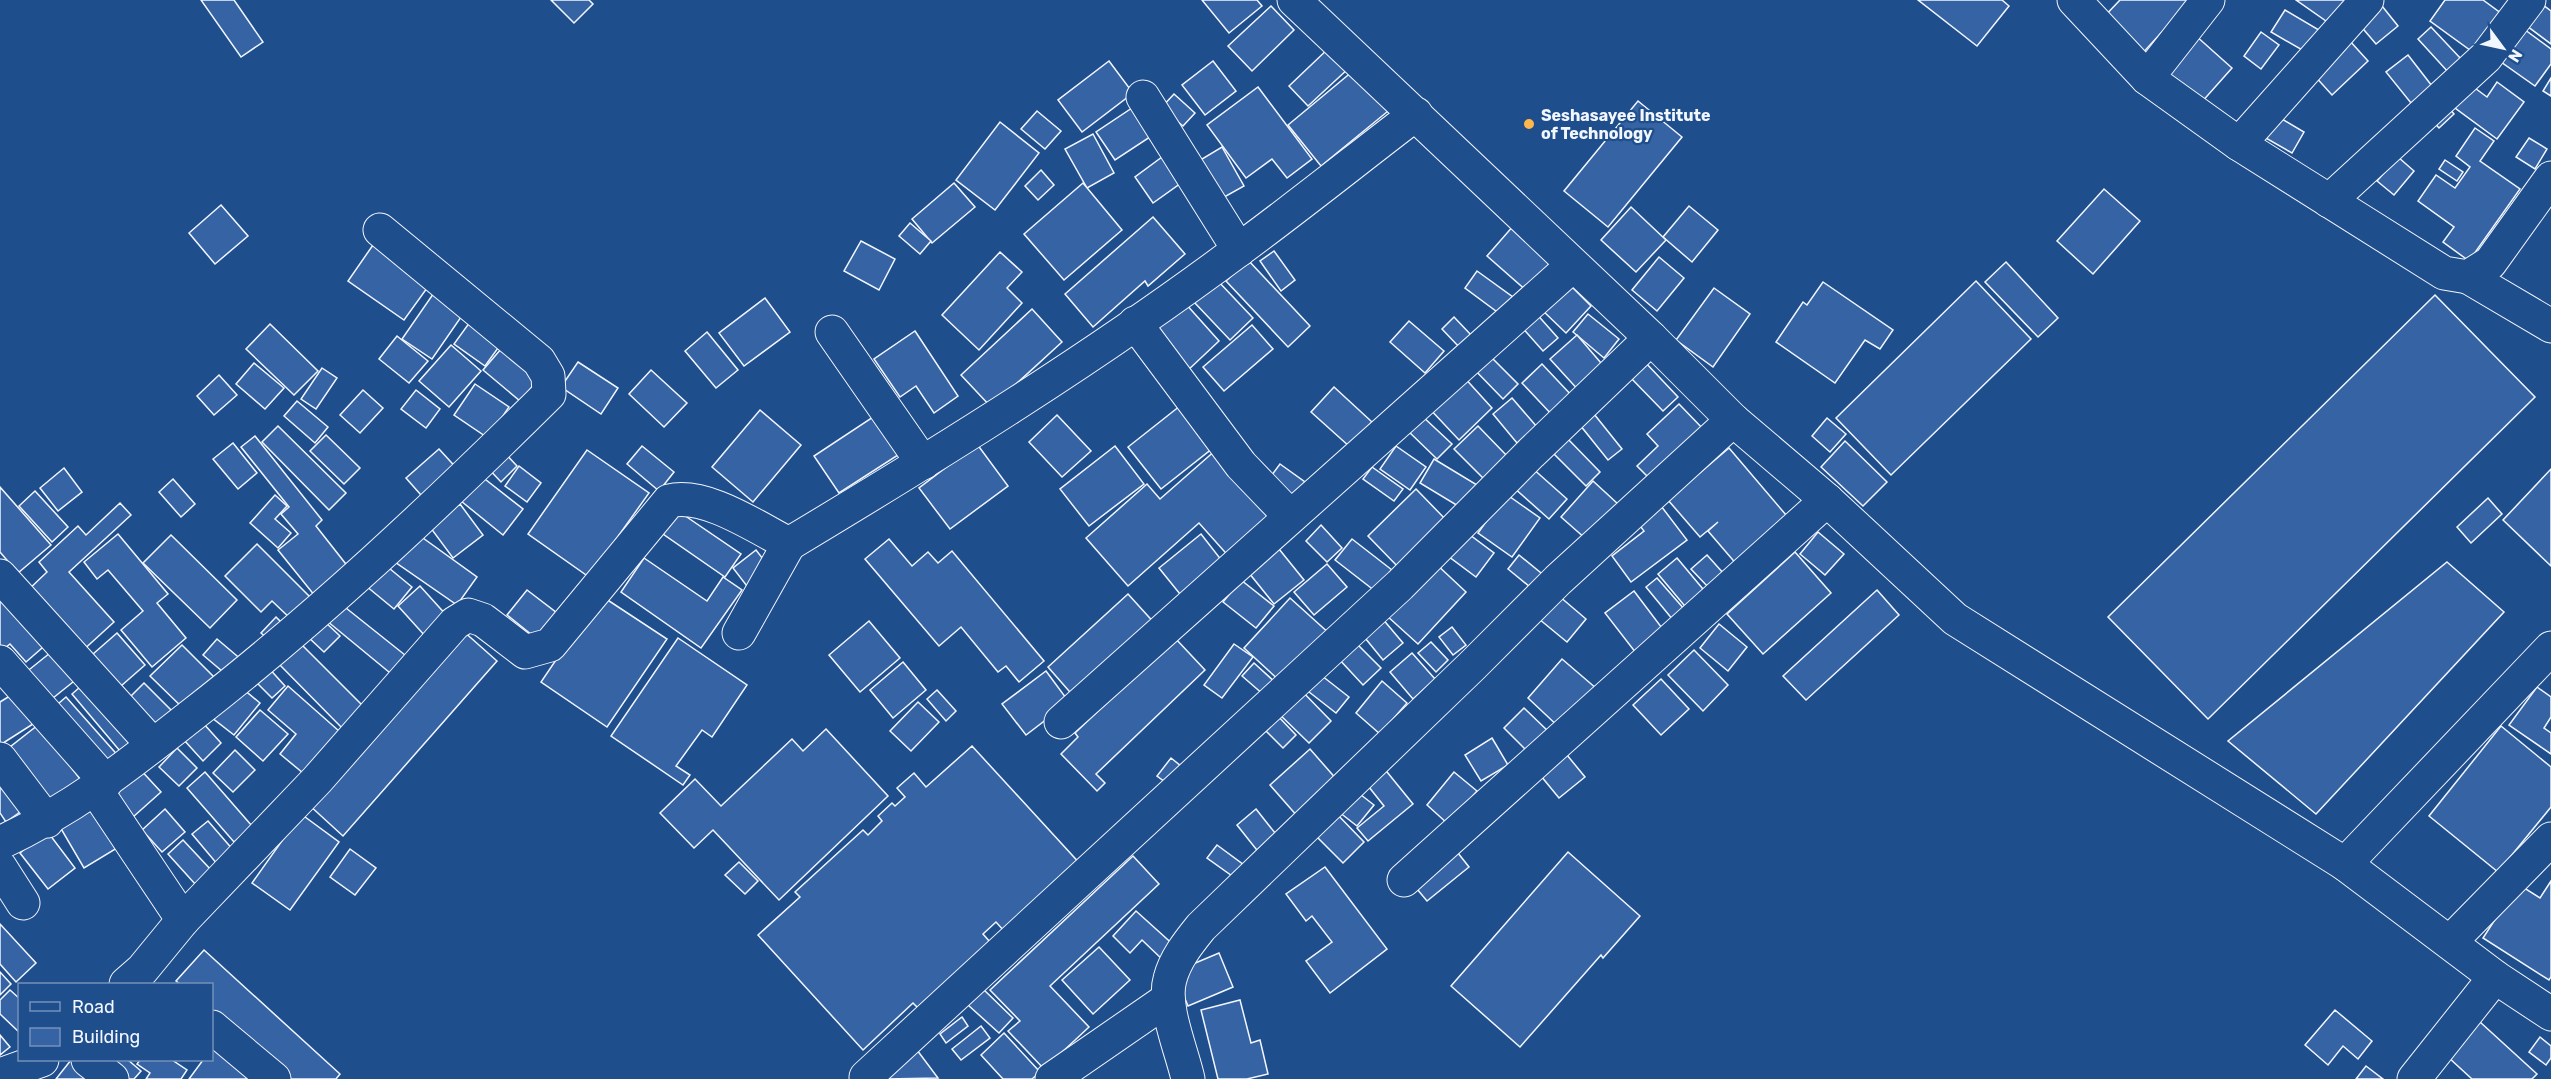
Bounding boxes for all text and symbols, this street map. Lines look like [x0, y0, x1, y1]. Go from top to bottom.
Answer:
north arrow [2473, 18, 2533, 78]
text: N [2504, 46, 2526, 66]
place label: Seshasayee Institute of Technology [1541, 106, 1711, 143]
marker: Seshasayee Institute of Technology [1522, 117, 1536, 131]
legend [18, 983, 213, 1061]
text: Road [72, 996, 115, 1018]
text: Building [72, 1026, 140, 1048]

